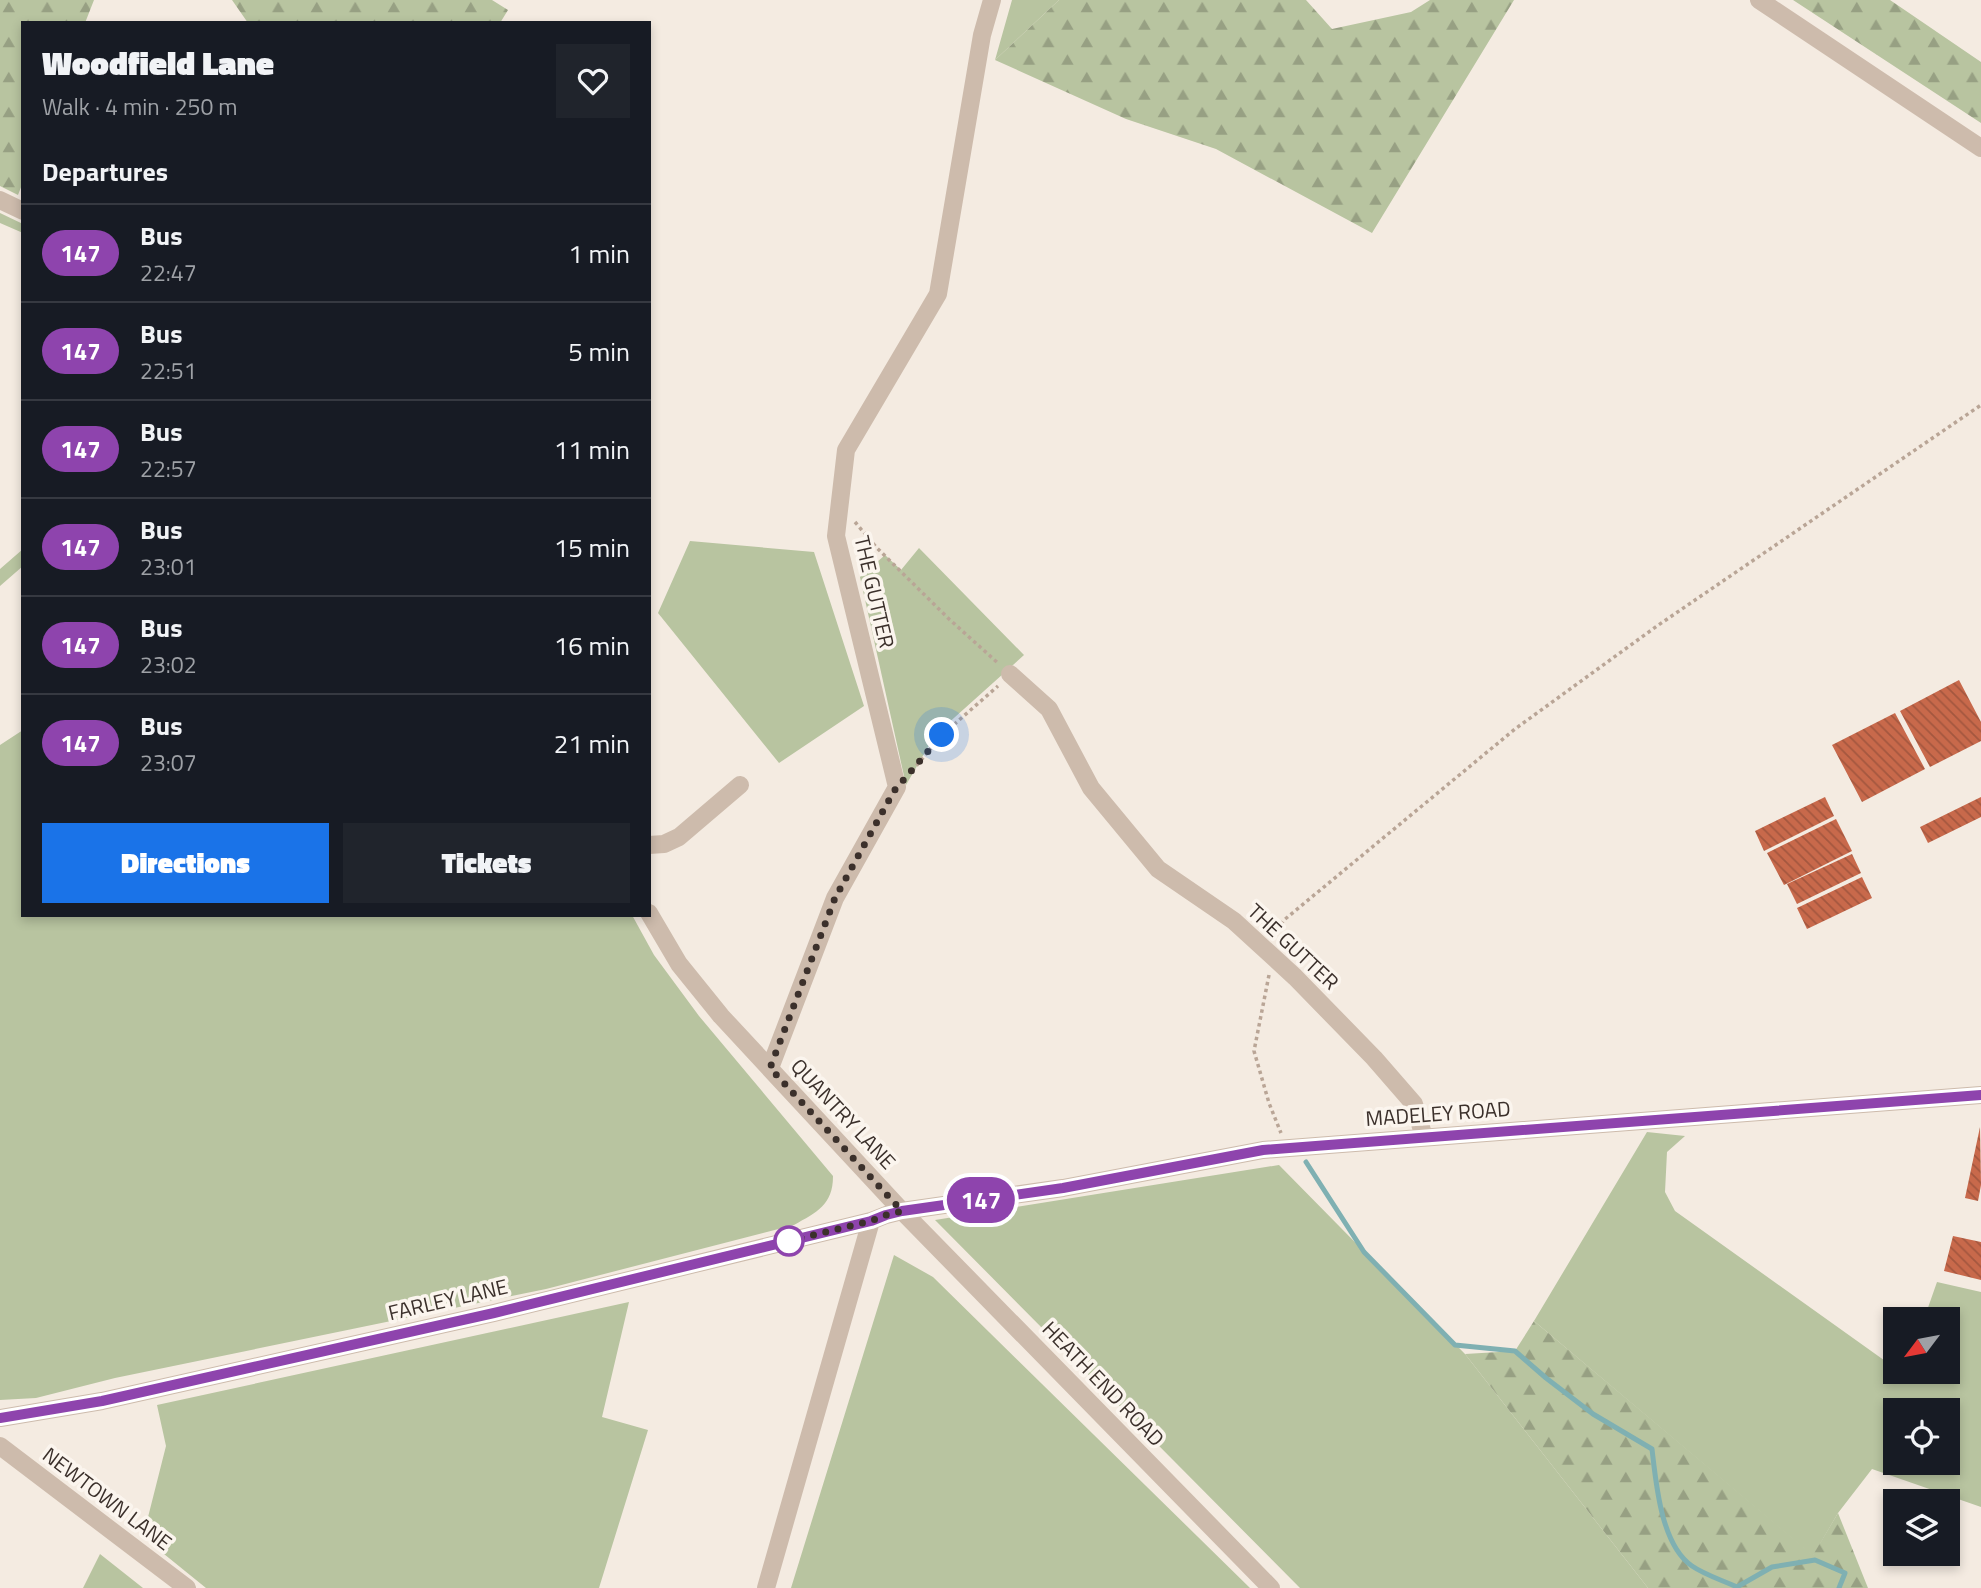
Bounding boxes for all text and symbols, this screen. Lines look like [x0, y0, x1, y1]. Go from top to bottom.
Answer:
text: Woodfield Lane [42, 38, 274, 88]
button: heart [556, 44, 630, 118]
text: Walk · 4 min · 250 m [42, 89, 238, 124]
text: Departures [42, 152, 168, 191]
text: Bus [140, 216, 182, 255]
text: 1 min [568, 234, 630, 273]
text: 147 [60, 235, 101, 271]
text: 22:47 [140, 255, 197, 290]
text: Bus [140, 314, 182, 353]
text: 5 min [568, 332, 630, 371]
text: 147 [60, 333, 101, 369]
text: 22:51 [140, 353, 197, 388]
text: Bus [140, 412, 182, 451]
text: 11 min [554, 430, 630, 469]
text: 147 [60, 431, 101, 467]
text: 22:57 [140, 451, 197, 486]
text: Bus [140, 510, 182, 549]
text: 15 min [554, 528, 630, 567]
text: 147 [60, 529, 101, 565]
street label: THE GUTTER [846, 532, 903, 651]
text: 23:01 [140, 549, 197, 584]
text: Bus [140, 608, 182, 647]
text: 16 min [554, 626, 630, 665]
text: 147 [60, 627, 101, 663]
text: 23:02 [140, 647, 197, 682]
text: Bus [140, 706, 182, 745]
your location [924, 717, 959, 752]
text: 21 min [554, 724, 630, 763]
text: 147 [60, 725, 101, 761]
text: 23:07 [140, 745, 197, 780]
button: Directions [42, 823, 329, 903]
button: Tickets [343, 823, 630, 903]
street label: THE GUTTER [1241, 896, 1346, 997]
street label: QUANTRY LANE [784, 1051, 904, 1176]
street label: MADELEY ROAD [1364, 1092, 1512, 1134]
line badge: 147 [941, 1177, 1021, 1223]
text: 147 [961, 1182, 1001, 1218]
unlabelled marker [774, 1226, 804, 1256]
street label: FARLEY LANE [385, 1270, 511, 1328]
north arrow [1883, 1307, 1960, 1384]
map controls [1883, 1307, 1960, 1566]
street label: HEATH END ROAD [1035, 1313, 1172, 1453]
button: locate [1883, 1398, 1960, 1475]
street label: NEWTOWN LANE [36, 1439, 179, 1558]
button: layers [1883, 1489, 1960, 1566]

